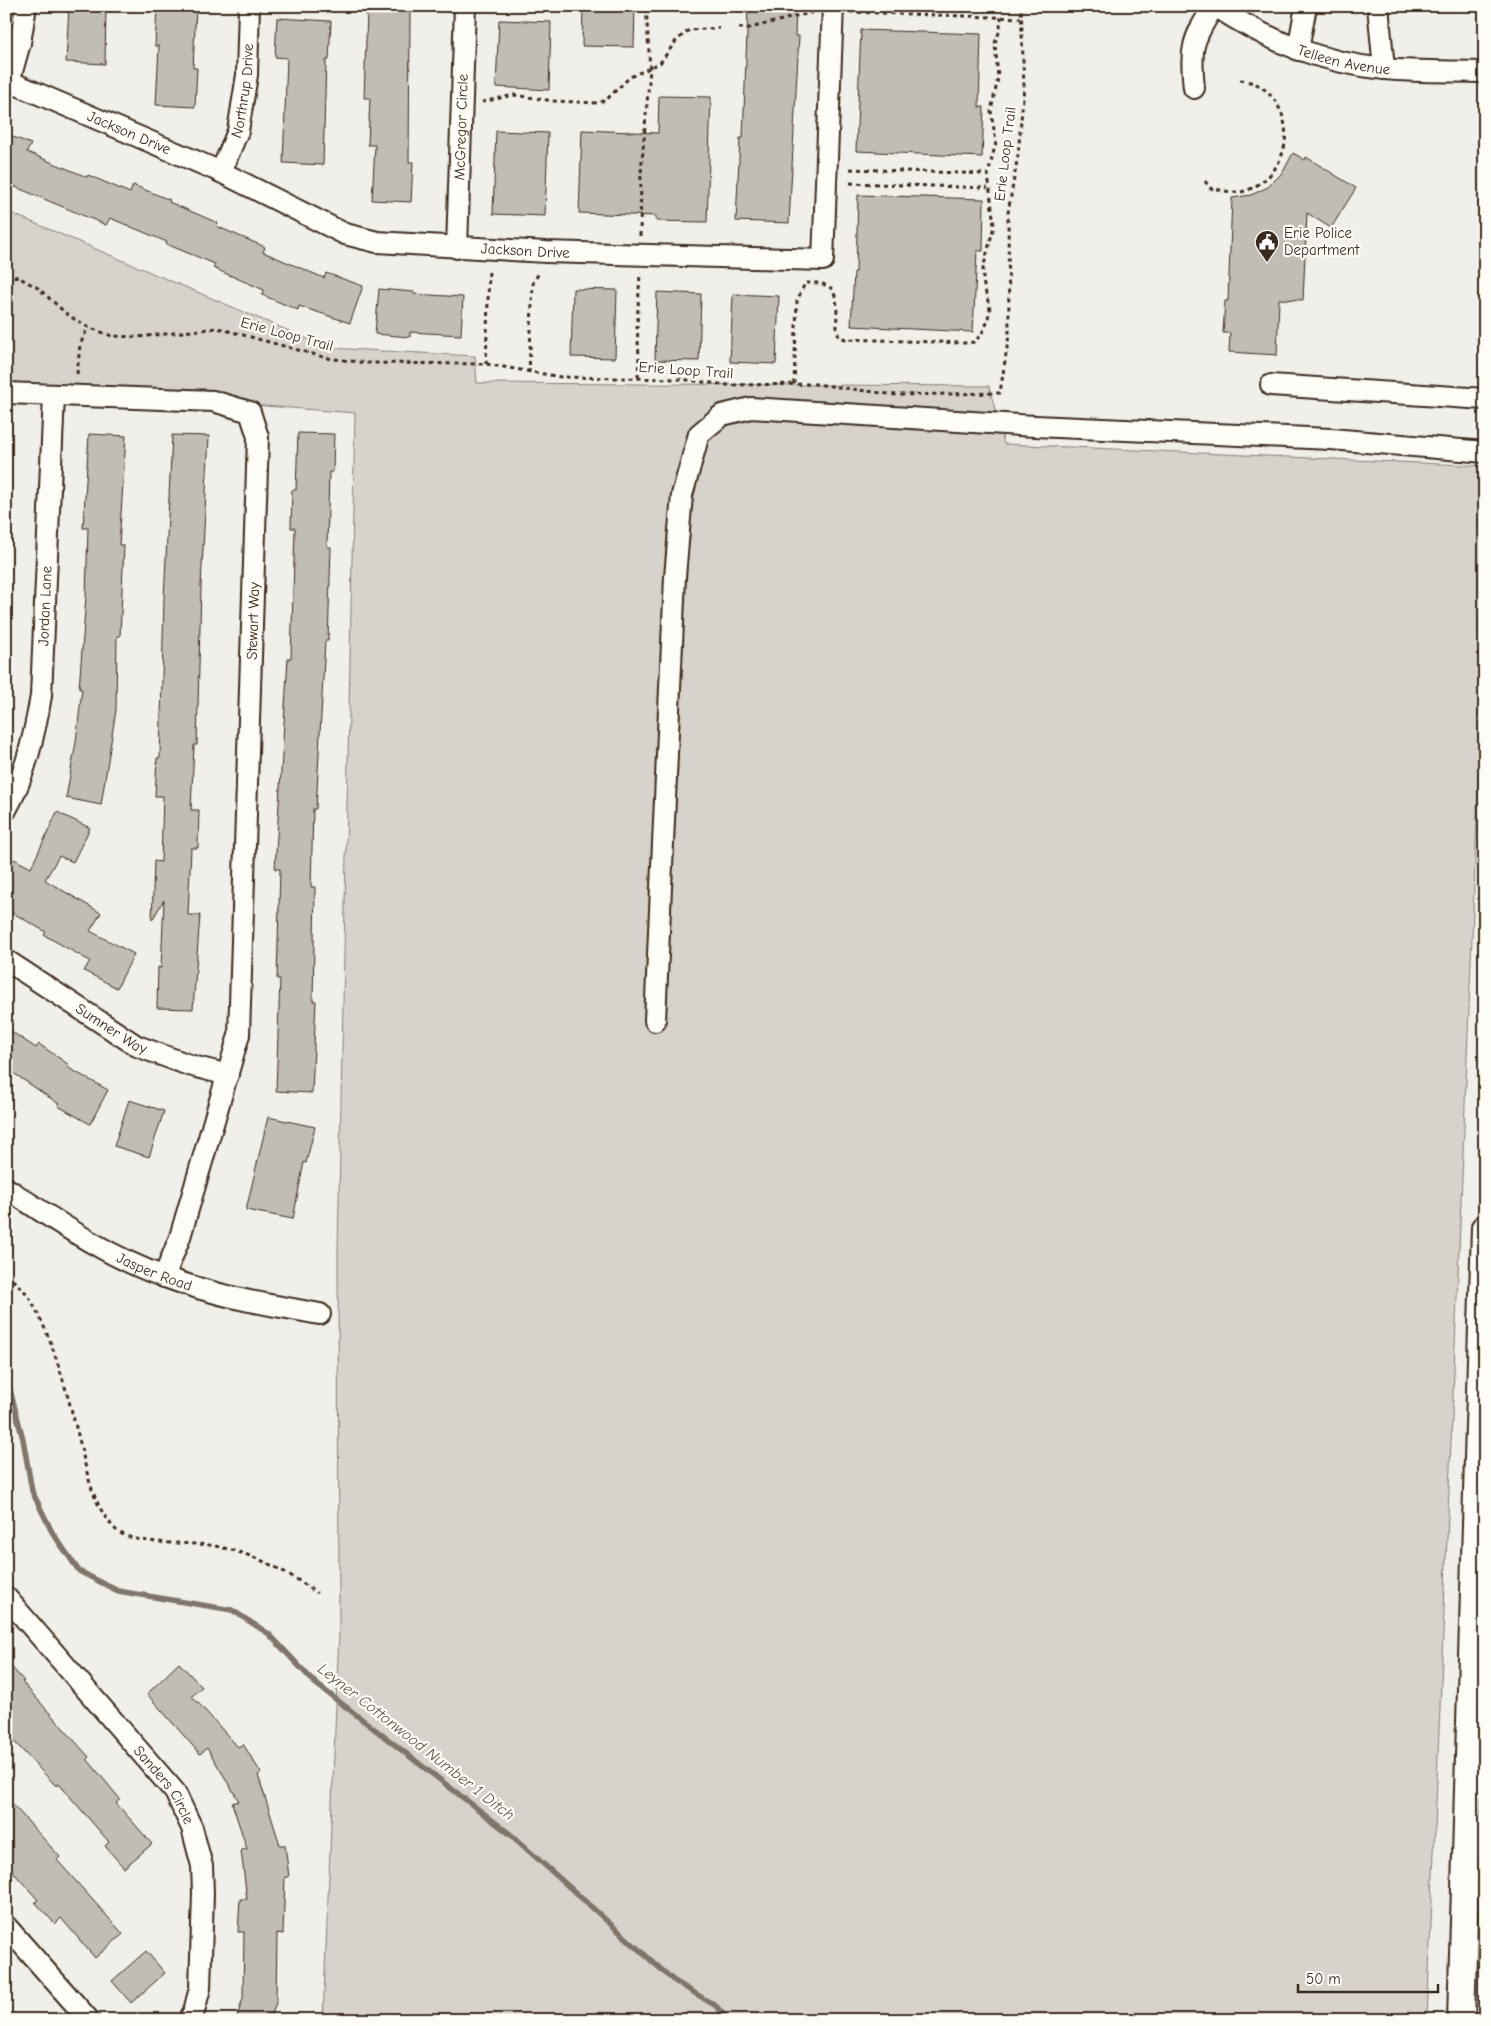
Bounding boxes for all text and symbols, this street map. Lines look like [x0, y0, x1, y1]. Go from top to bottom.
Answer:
street label: Telleen Avenue [1295, 41, 1391, 78]
street label: Northrup Drive [227, 43, 257, 141]
street label: McGregor Circle [450, 73, 472, 181]
street label: Erie Loop Trail [990, 106, 1020, 202]
street label: Jackson Drive [85, 107, 174, 159]
place label: Erie Police Department [1284, 224, 1360, 259]
public building icon: Erie Police Department [1254, 229, 1280, 263]
street label: Jackson Drive [480, 239, 570, 262]
street label: Erie Loop Trail [239, 313, 335, 355]
street label: Erie Loop Trail [638, 358, 734, 382]
street label: Jordan Lane [34, 565, 56, 646]
street label: Stewart Way [243, 582, 263, 660]
street label: Sumner Way [72, 999, 150, 1058]
street label: Jasper Road [114, 1249, 194, 1295]
water label: Leyner Cottonwood Number 1 Ditch [314, 1660, 518, 1824]
street label: Sanders Circle [130, 1742, 198, 1828]
scale bar [1298, 1961, 1438, 1993]
text: 50 m [1306, 1970, 1341, 1988]

